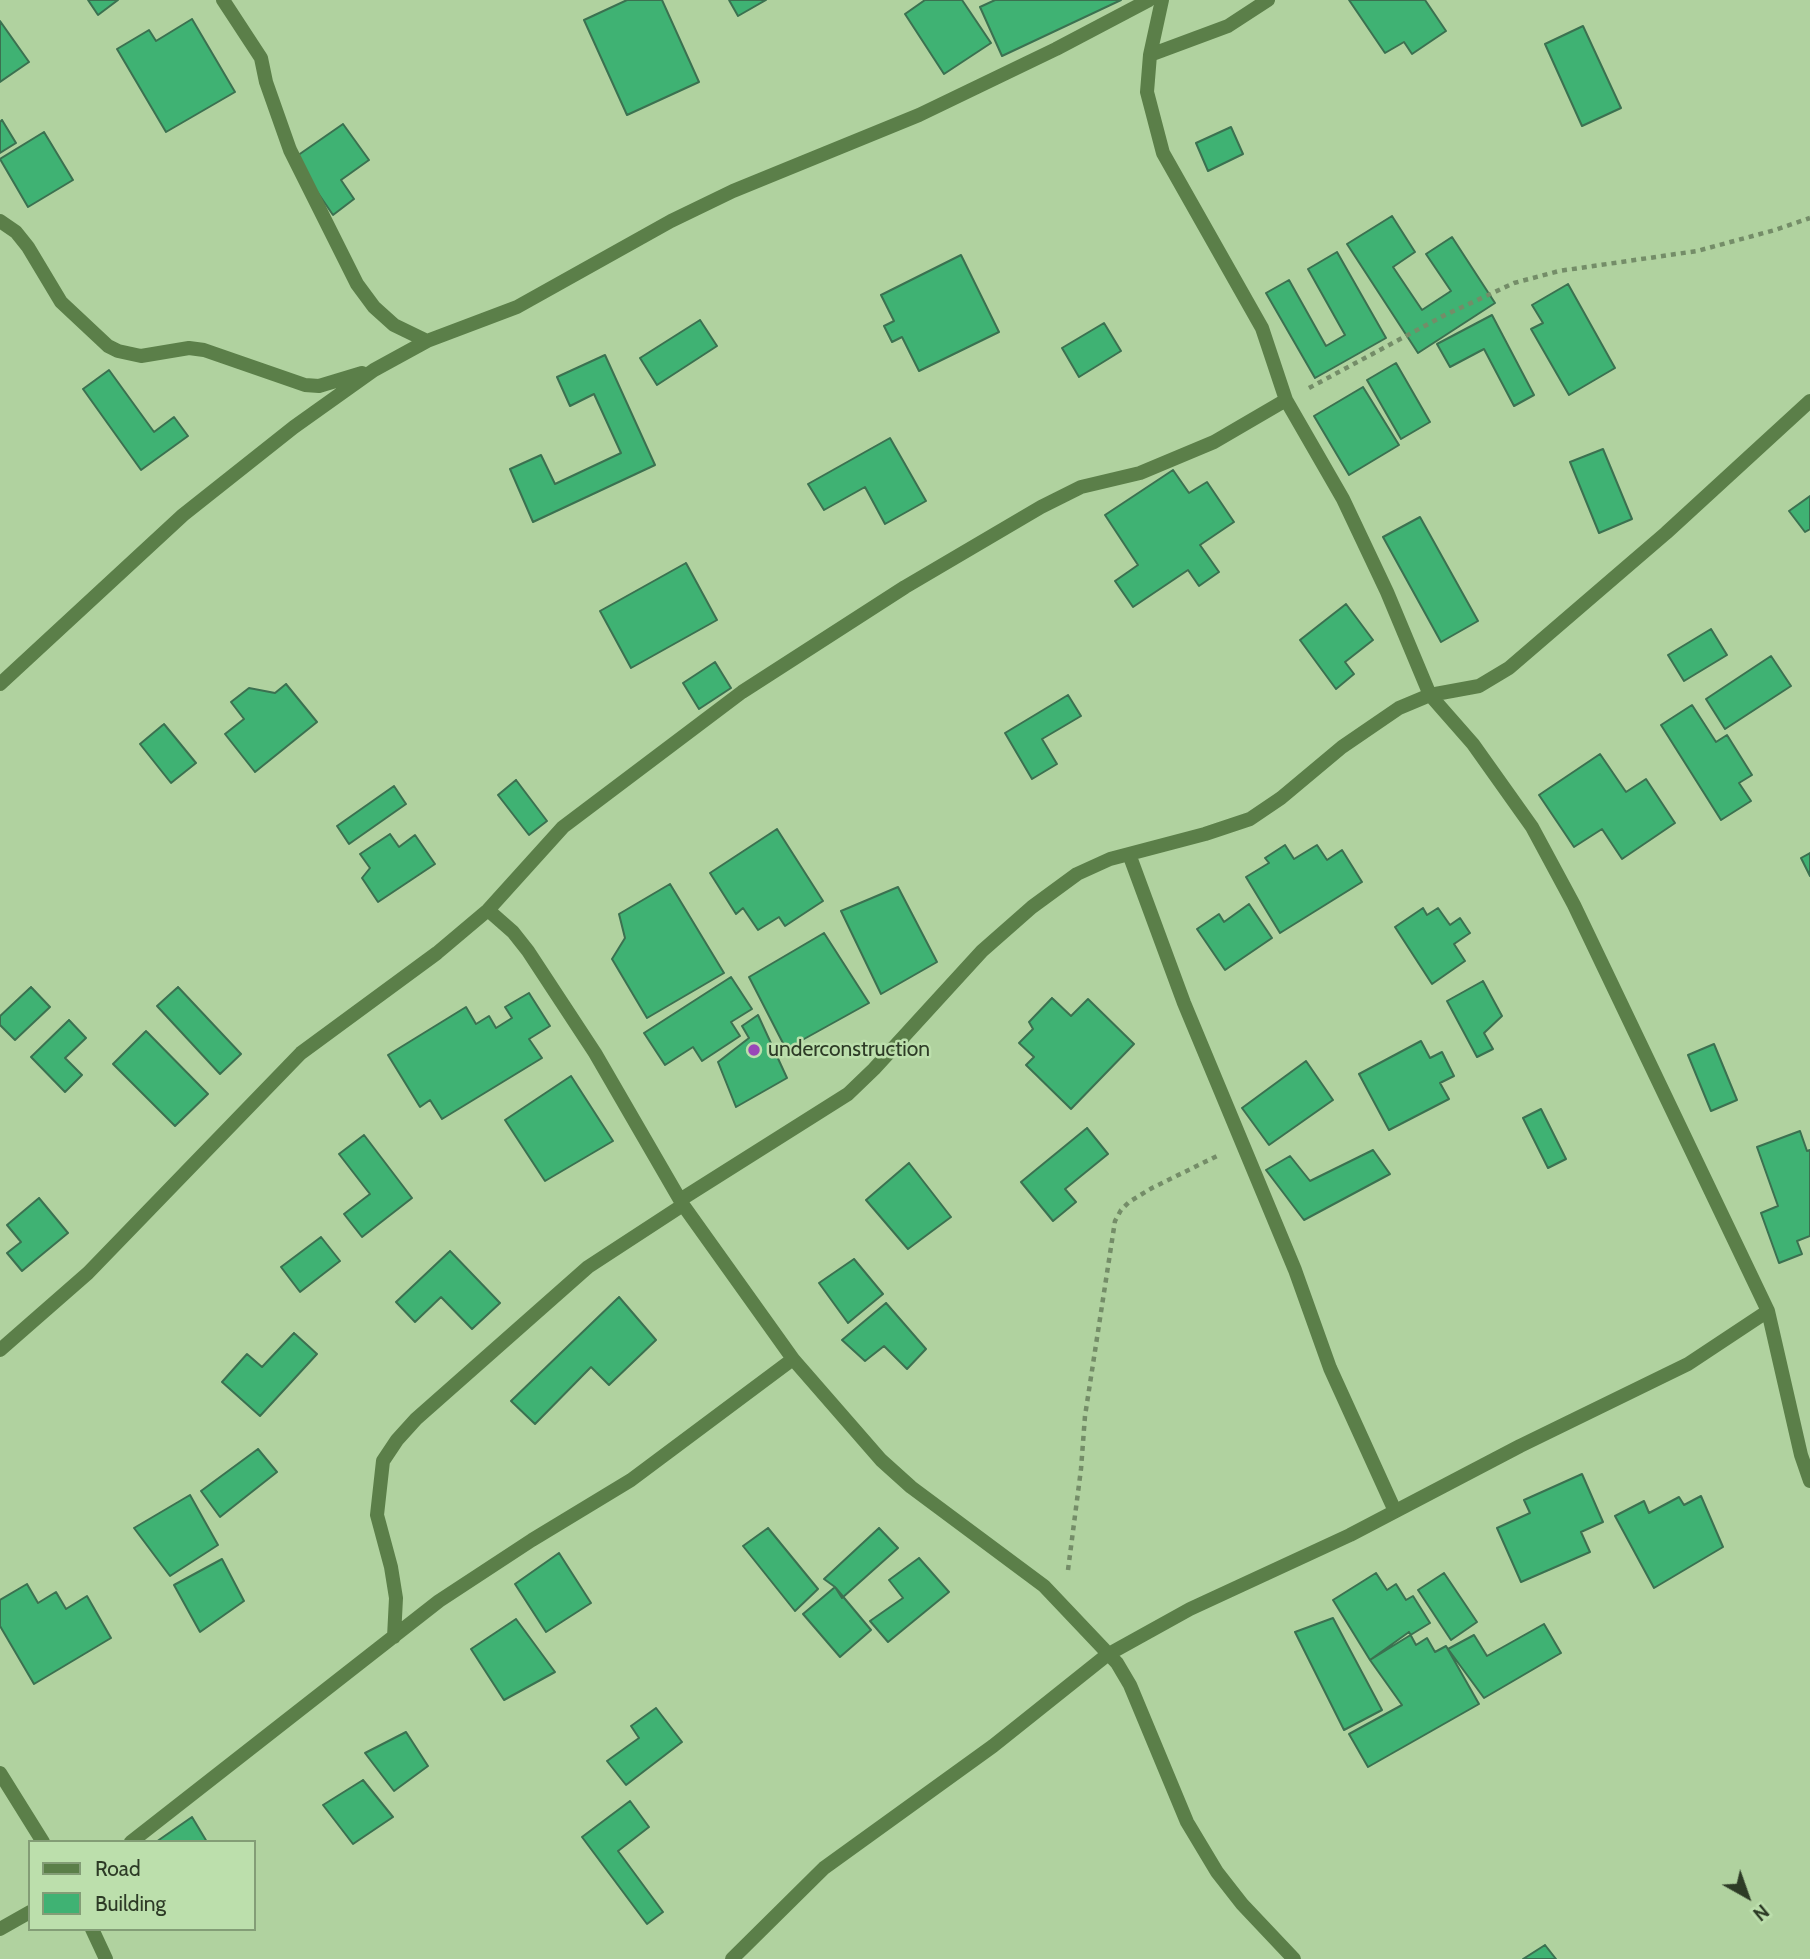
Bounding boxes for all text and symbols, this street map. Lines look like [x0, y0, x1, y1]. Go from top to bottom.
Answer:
place label: underconstruction [768, 1037, 930, 1063]
marker: underconstruction [746, 1042, 762, 1058]
legend [28, 1840, 256, 1931]
text: Road [95, 1856, 141, 1881]
north arrow [1712, 1861, 1782, 1931]
text: Building [95, 1891, 166, 1916]
text: N [1748, 1899, 1773, 1926]

